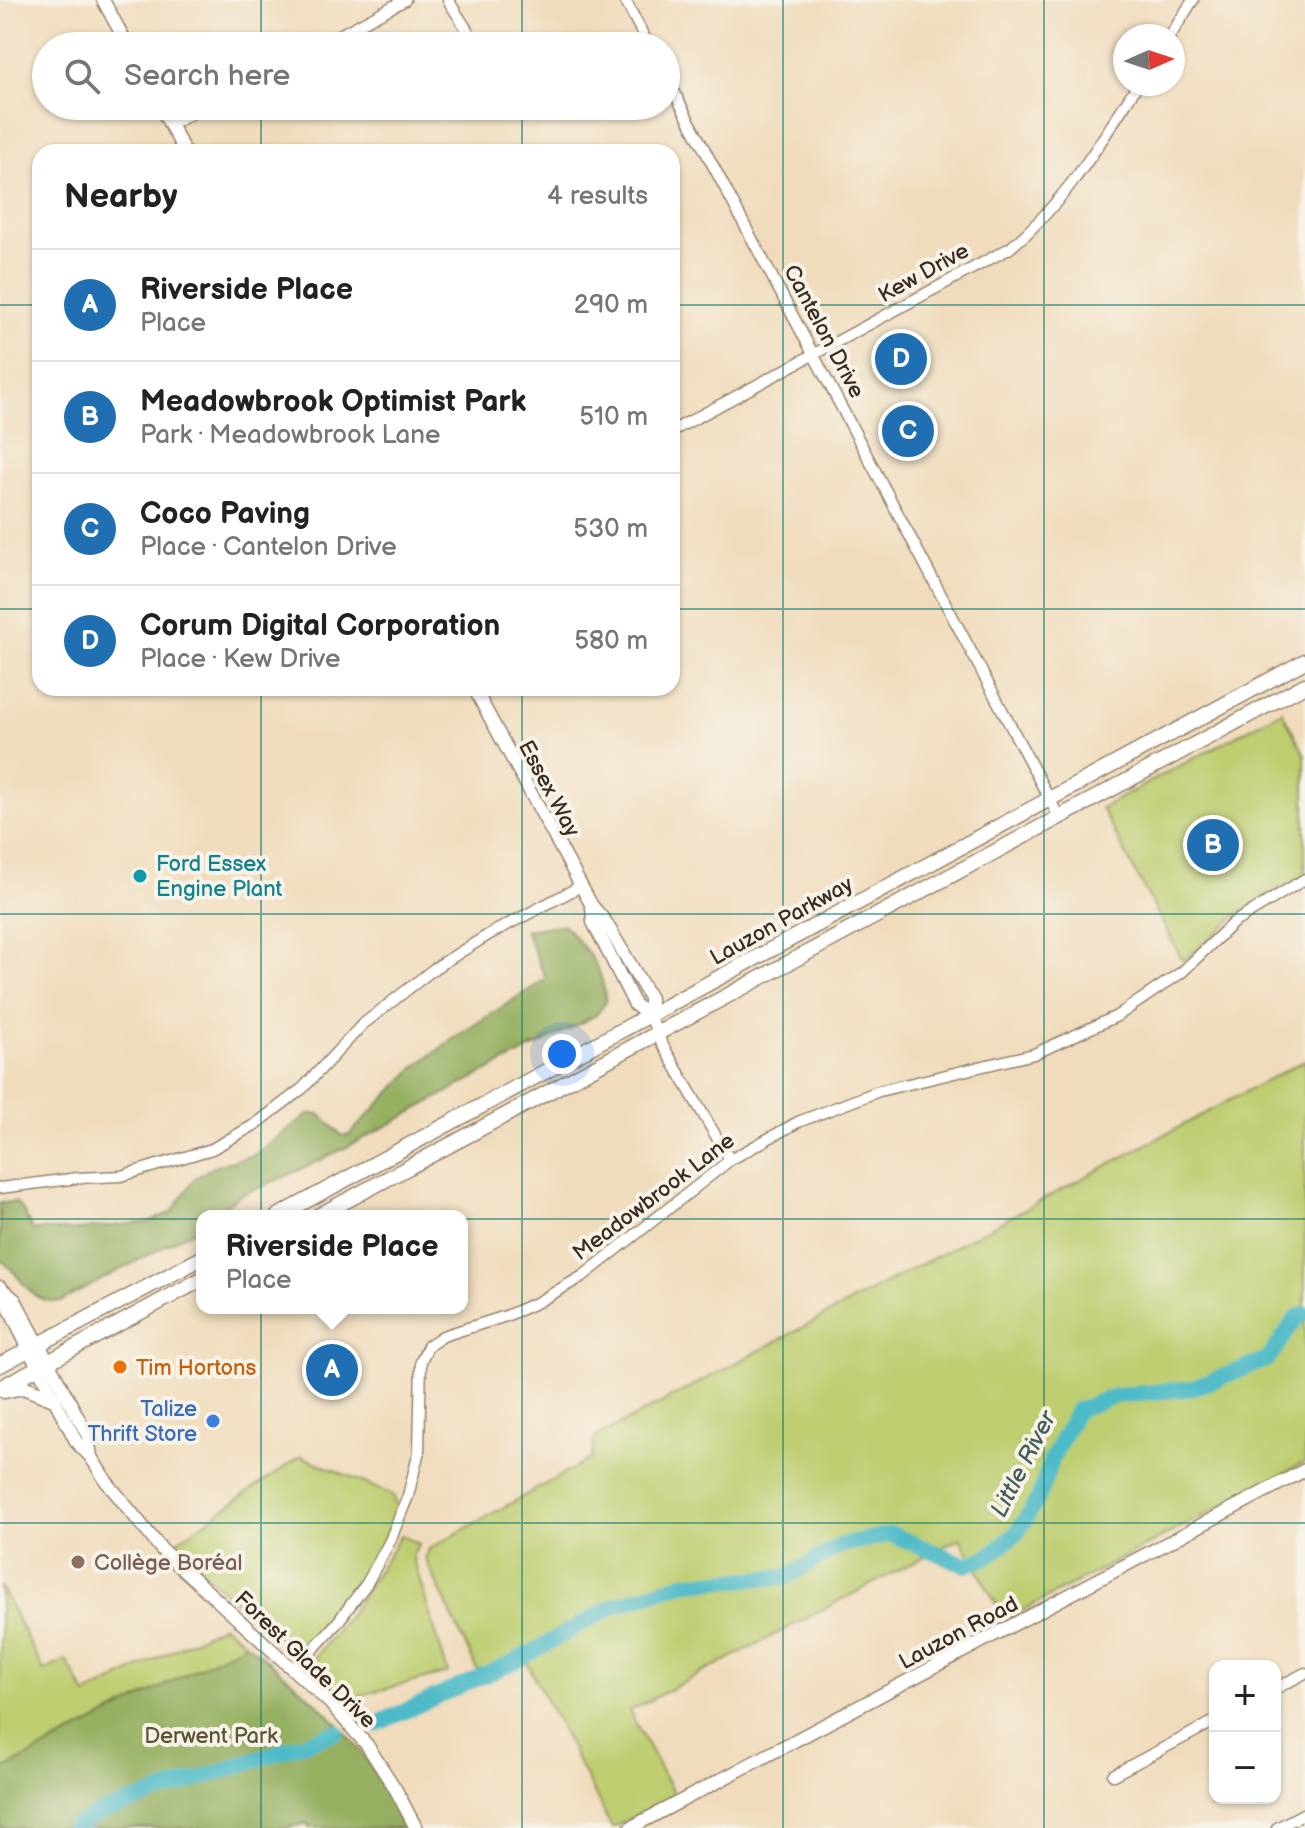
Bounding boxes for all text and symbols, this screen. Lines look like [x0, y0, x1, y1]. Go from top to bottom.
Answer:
north arrow [1113, 24, 1185, 96]
search box [32, 32, 680, 120]
icon: search [60, 54, 104, 98]
text: Search here [124, 58, 290, 94]
text: Nearby [64, 176, 178, 217]
text: 4 results [547, 181, 648, 212]
street label: Kew Drive [874, 237, 974, 309]
street label: Cantelon Drive [777, 260, 870, 403]
text: Riverside Place [140, 272, 353, 308]
text: A [82, 290, 98, 321]
text: 290 m [574, 290, 648, 321]
text: Place [140, 308, 206, 339]
pin: D [875, 329, 927, 389]
text: Meadowbrook Optimist Park [140, 384, 526, 420]
pin: C [882, 401, 934, 461]
text: B [81, 402, 99, 433]
text: 510 m [579, 402, 648, 433]
text: Park · Meadowbrook Lane [140, 420, 440, 451]
text: Coco Paving [140, 496, 310, 532]
text: C [81, 514, 99, 545]
text: 530 m [573, 514, 648, 545]
text: Place · Cantelon Drive [140, 532, 397, 563]
text: Corum Digital Corporation [140, 608, 500, 644]
text: D [81, 626, 99, 657]
text: 580 m [574, 626, 648, 657]
text: Place · Kew Drive [140, 644, 340, 675]
street label: Essex Way [512, 736, 585, 842]
pin: B [1187, 815, 1239, 875]
place label: Ford Essex Engine Plant [156, 851, 283, 903]
marker: Ford Essex Engine Plant [131, 867, 149, 885]
street label: Lauzon Parkway [706, 871, 858, 972]
your location [542, 1034, 582, 1074]
street label: Meadowbrook Lane [568, 1128, 740, 1267]
popup [196, 1210, 468, 1314]
text: Riverside Place [226, 1229, 438, 1265]
text: Place [226, 1265, 291, 1296]
pin: A [306, 1340, 358, 1400]
place label: Tim Hortons [136, 1355, 256, 1382]
marker: Tim Hortons [111, 1358, 129, 1376]
place label: Talize Thrift Store [88, 1396, 197, 1448]
water label: Little River [984, 1404, 1063, 1522]
marker: Talize Thrift Store [204, 1412, 222, 1430]
place label: Collège Boréal [94, 1550, 242, 1577]
marker: Collège Boréal [69, 1553, 87, 1571]
street label: Forest Glade Drive [229, 1586, 381, 1734]
street label: Lauzon Road [895, 1591, 1023, 1676]
map controls [1209, 1660, 1281, 1804]
button: + [1209, 1660, 1281, 1732]
park label: Derwent Park [144, 1723, 278, 1750]
button: − [1209, 1732, 1281, 1804]

